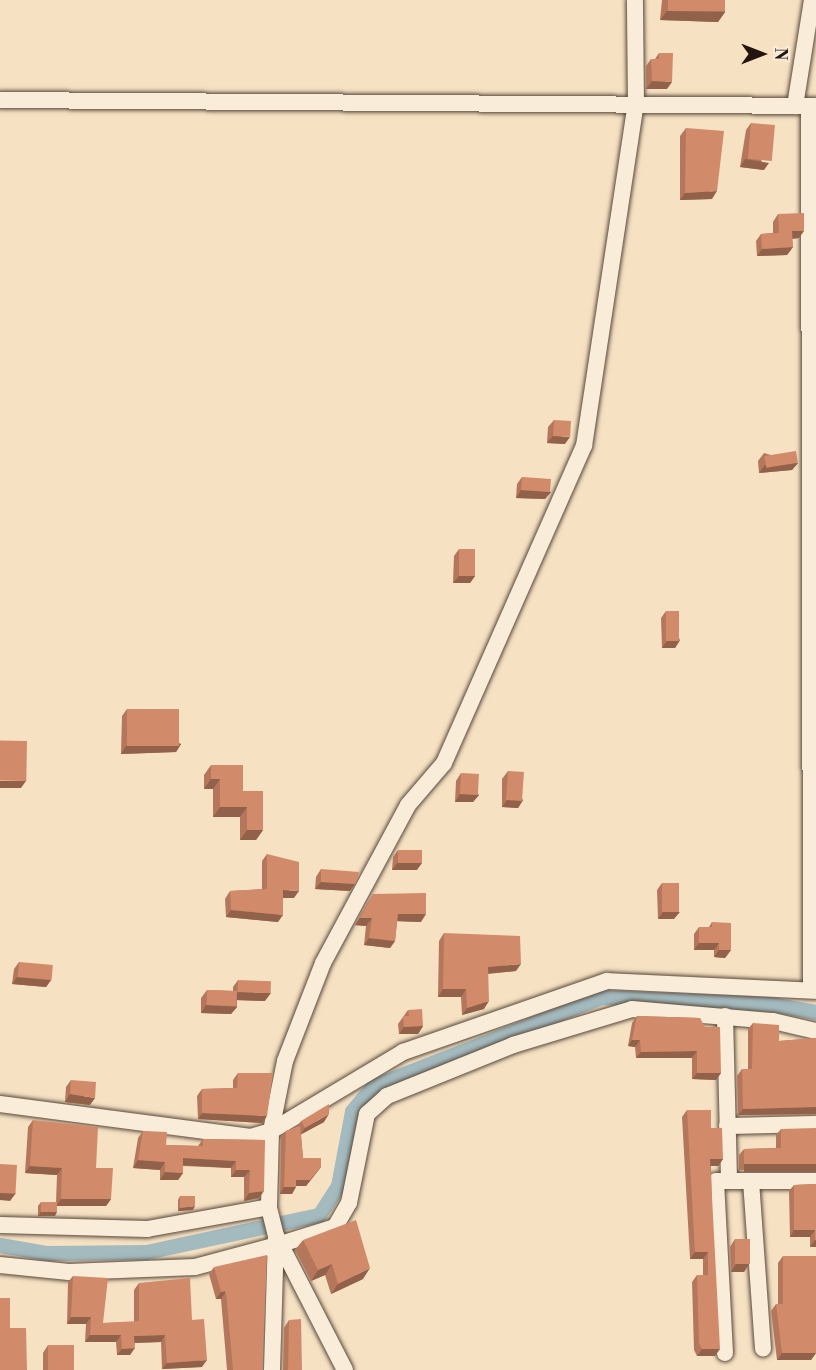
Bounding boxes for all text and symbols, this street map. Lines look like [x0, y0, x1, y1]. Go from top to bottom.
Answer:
north arrow [732, 24, 792, 84]
text: N [770, 48, 790, 60]

